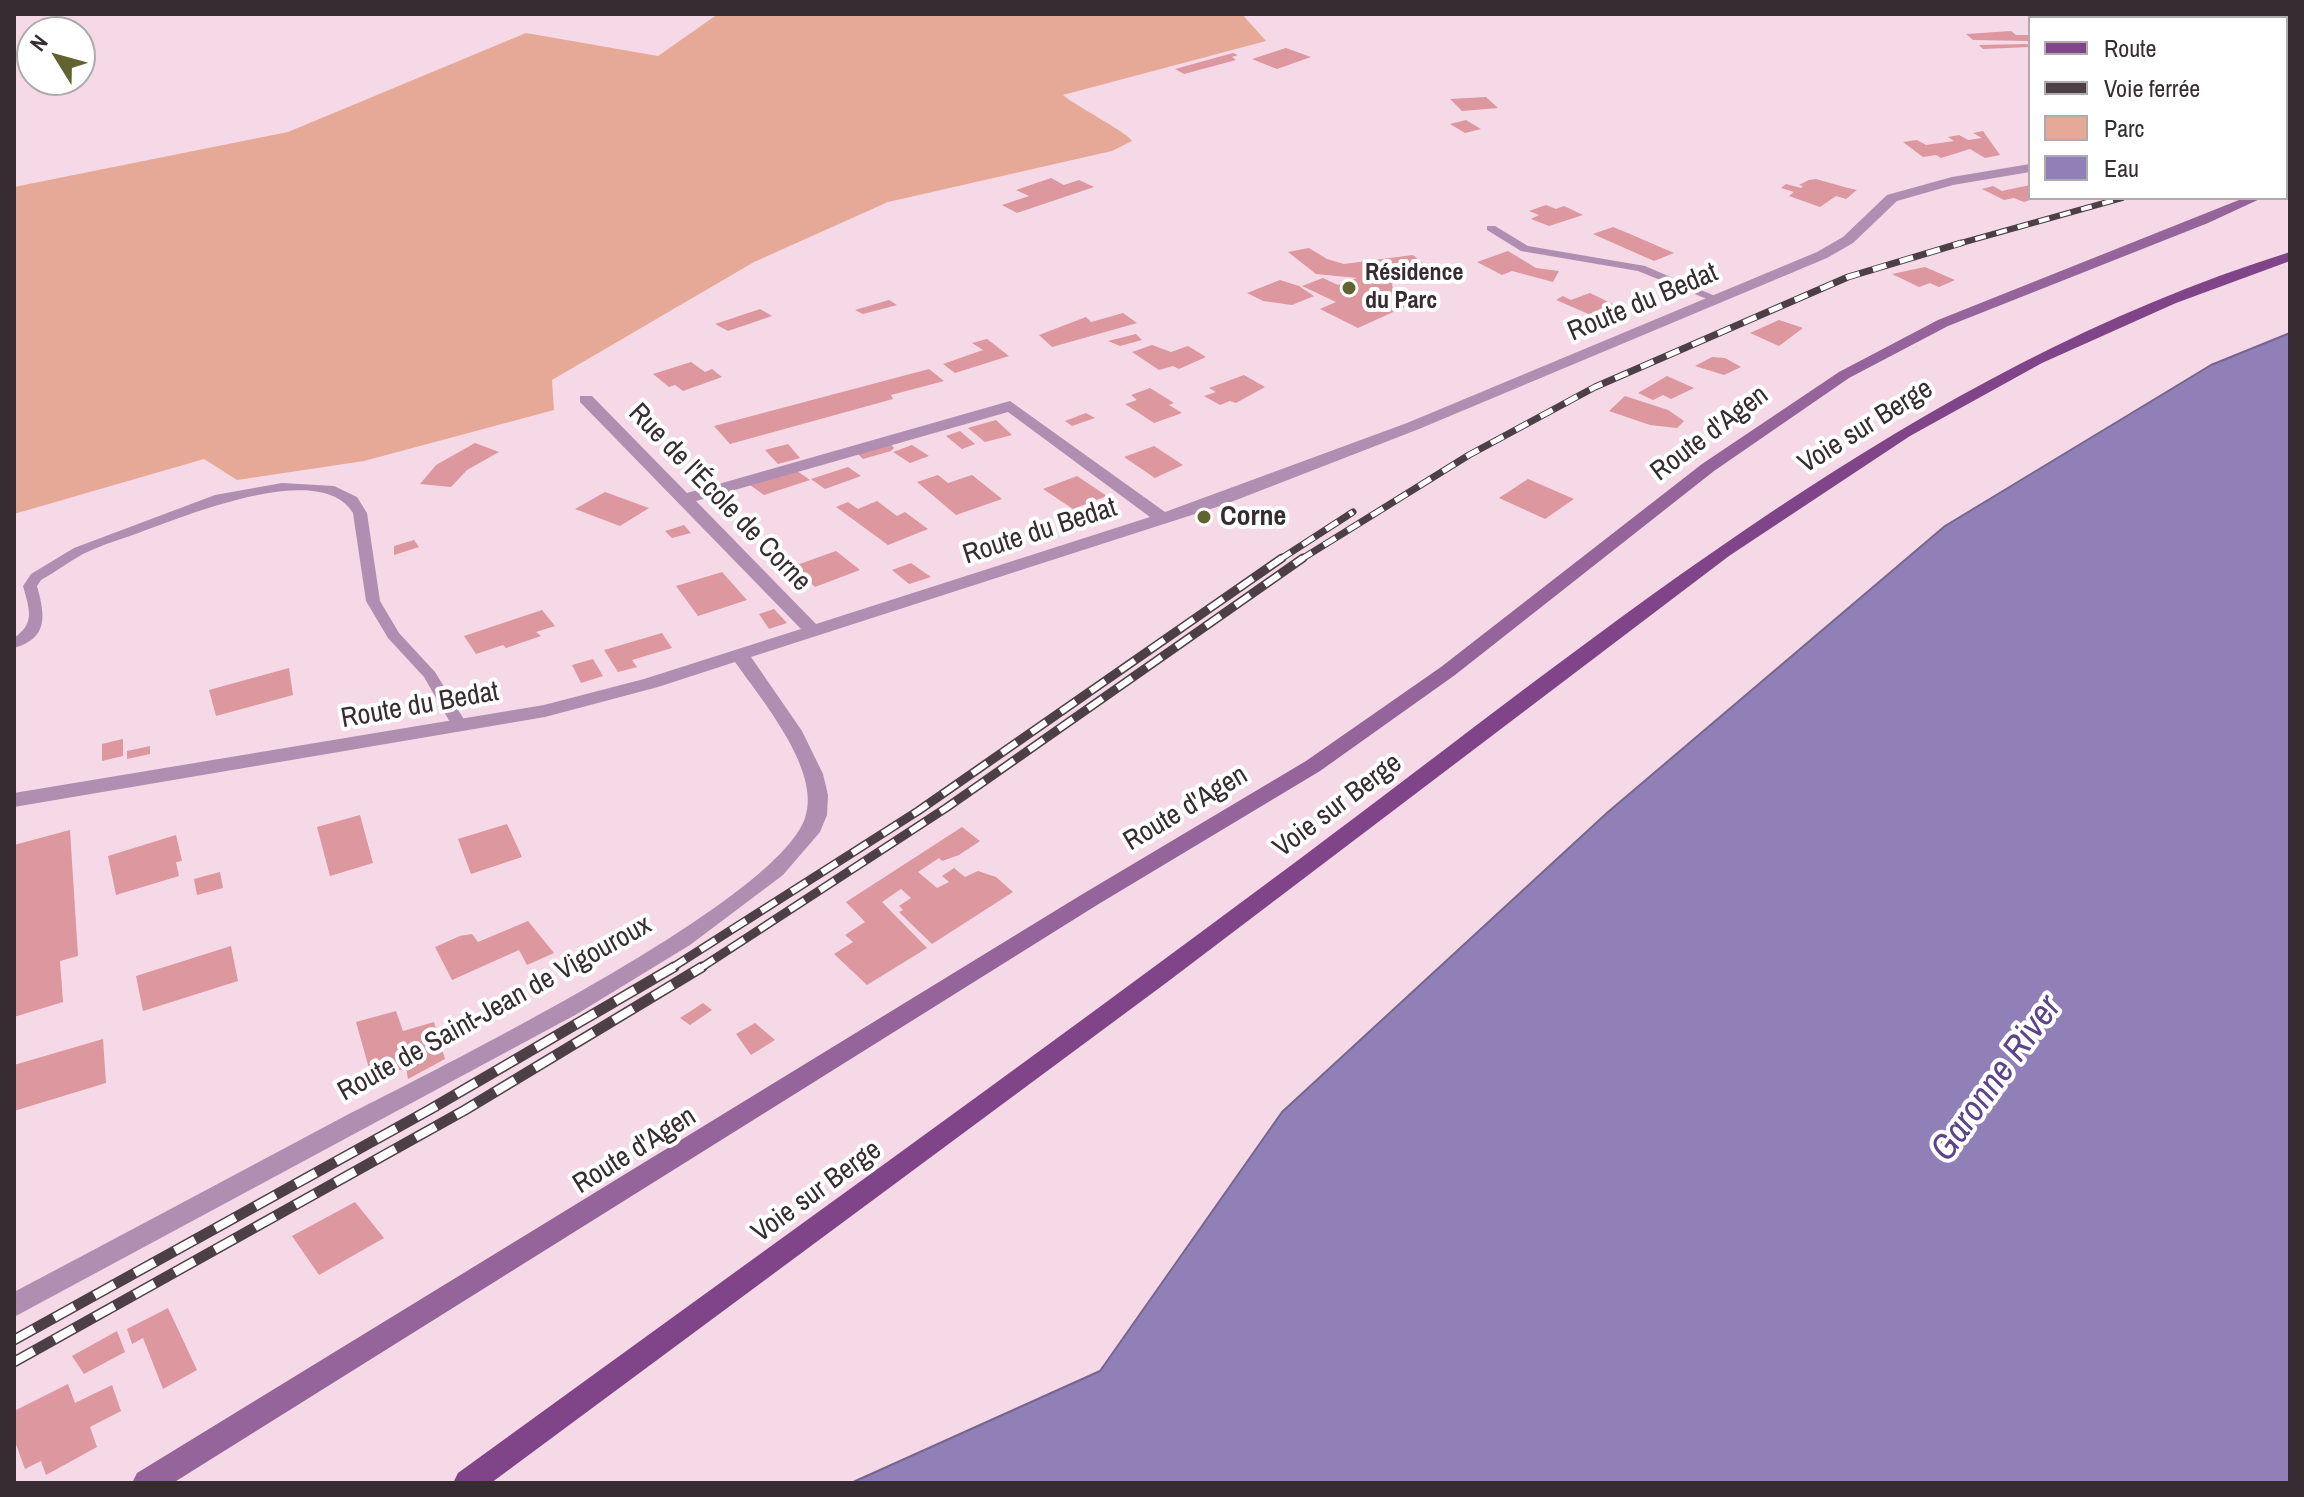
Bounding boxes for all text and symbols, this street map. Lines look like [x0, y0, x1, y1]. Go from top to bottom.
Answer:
north arrow [16, 16, 96, 96]
legend [2028, 16, 2288, 200]
text: N [23, 29, 54, 57]
text: Route [2104, 32, 2157, 64]
text: Voie ferrée [2104, 72, 2200, 104]
text: Parc [2104, 112, 2144, 144]
text: Eau [2104, 152, 2139, 184]
street label: Route du Bedat [1563, 256, 1723, 350]
place label: Résidence du Parc [1365, 260, 1463, 316]
marker: Résidence du Parc [1340, 279, 1358, 297]
street label: Voie sur Berge [1793, 373, 1939, 481]
street label: Route d'Agen [1645, 379, 1775, 489]
street label: Rue de l'École de Corne [621, 397, 817, 599]
street label: Route du Bedat [959, 491, 1121, 573]
place label: Corne [1220, 500, 1286, 534]
marker: Corne [1195, 508, 1213, 526]
street label: Route du Bedat [339, 676, 501, 736]
street label: Voie sur Berge [1267, 747, 1409, 865]
street label: Route d'Agen [1118, 759, 1254, 859]
street label: Route de Saint-Jean de Vigouroux [332, 909, 658, 1109]
water label: Garonne River [1923, 988, 2071, 1170]
street label: Route d'Agen [567, 1100, 703, 1202]
street label: Voie sur Berge [746, 1134, 888, 1250]

